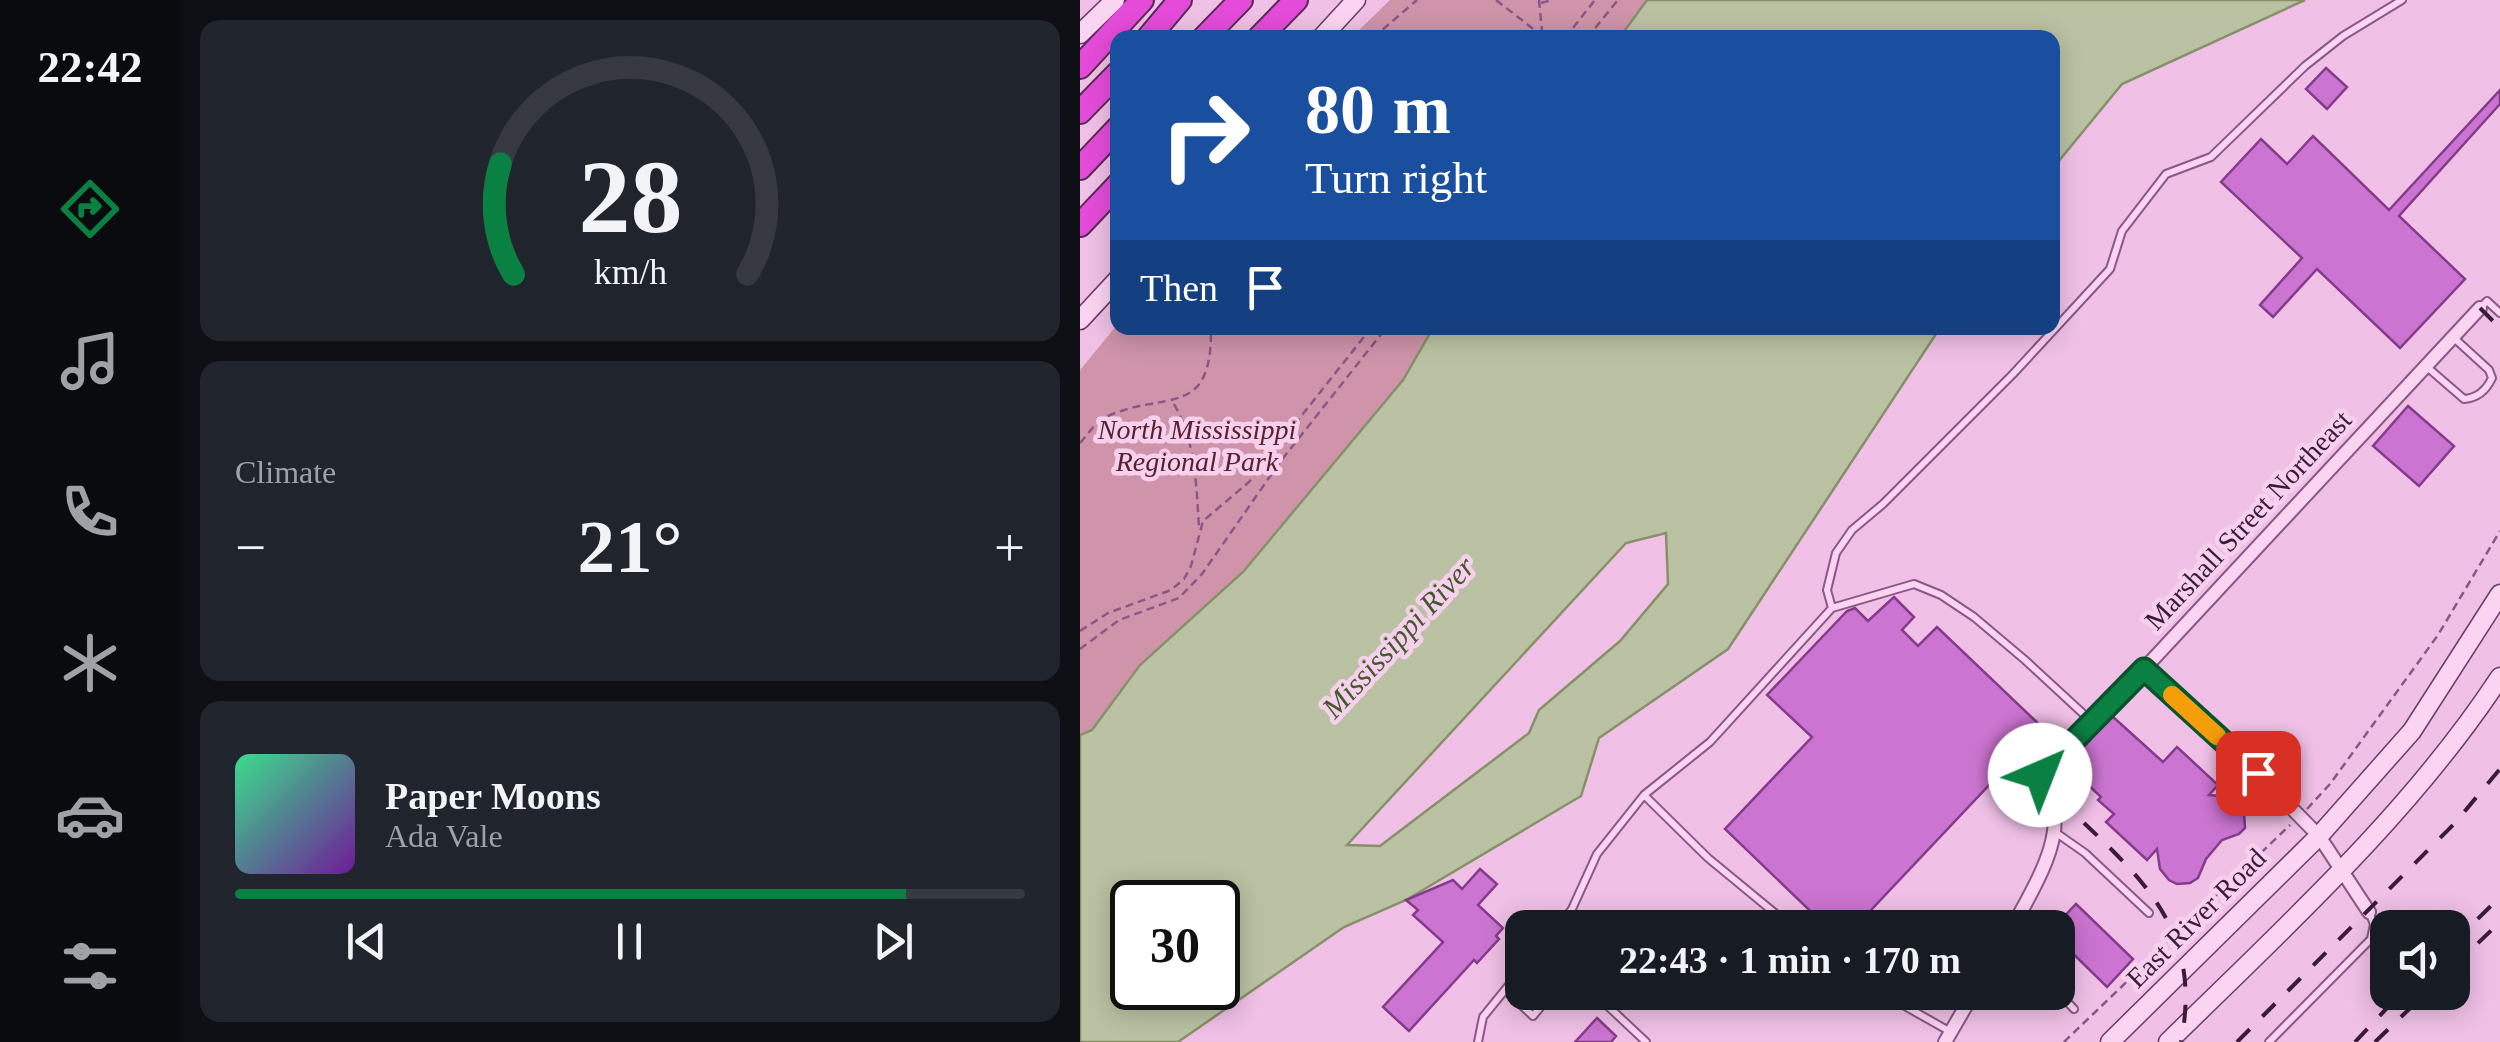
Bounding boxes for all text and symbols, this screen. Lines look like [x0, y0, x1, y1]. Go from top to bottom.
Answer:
text: 22:42 [38, 42, 143, 92]
icon: right [1140, 70, 1270, 200]
text: 80 m [1305, 71, 1451, 148]
text: 28 [578, 139, 682, 254]
text: Turn right [1305, 153, 1487, 203]
icon: directions [55, 174, 125, 244]
text: km/h [593, 252, 667, 292]
icon: arrive [1238, 260, 1293, 315]
text: Then [1140, 267, 1218, 309]
icon: music [55, 326, 125, 396]
street label: Marshall Street Northeast [2139, 404, 2358, 636]
park label: North Mississippi Regional Park [1097, 414, 1296, 477]
text: Climate [235, 454, 336, 490]
icon: phone [55, 477, 125, 547]
text: 21° [578, 505, 683, 588]
text: − [235, 517, 266, 578]
text: + [994, 517, 1025, 578]
water label: Mississippi River [1314, 550, 1481, 725]
icon: climate [55, 628, 125, 698]
position arrow [1988, 723, 2092, 827]
pin [2216, 731, 2301, 816]
icon: arrive [2231, 746, 2286, 801]
text: Paper Moons [385, 775, 601, 817]
icon: car [55, 780, 125, 850]
text: Ada Vale [385, 818, 503, 854]
street label: East River Road [2120, 842, 2272, 994]
speed limit sign: 30 [1110, 880, 1240, 1010]
map controls [2370, 910, 2470, 1010]
button: sound [2370, 910, 2470, 1010]
icon: previous [339, 914, 394, 969]
icon: pause [602, 914, 657, 969]
icon: next [866, 914, 921, 969]
icon: filters [55, 931, 125, 1001]
text: 22:43 · 1 min · 170 m [1619, 939, 1961, 981]

